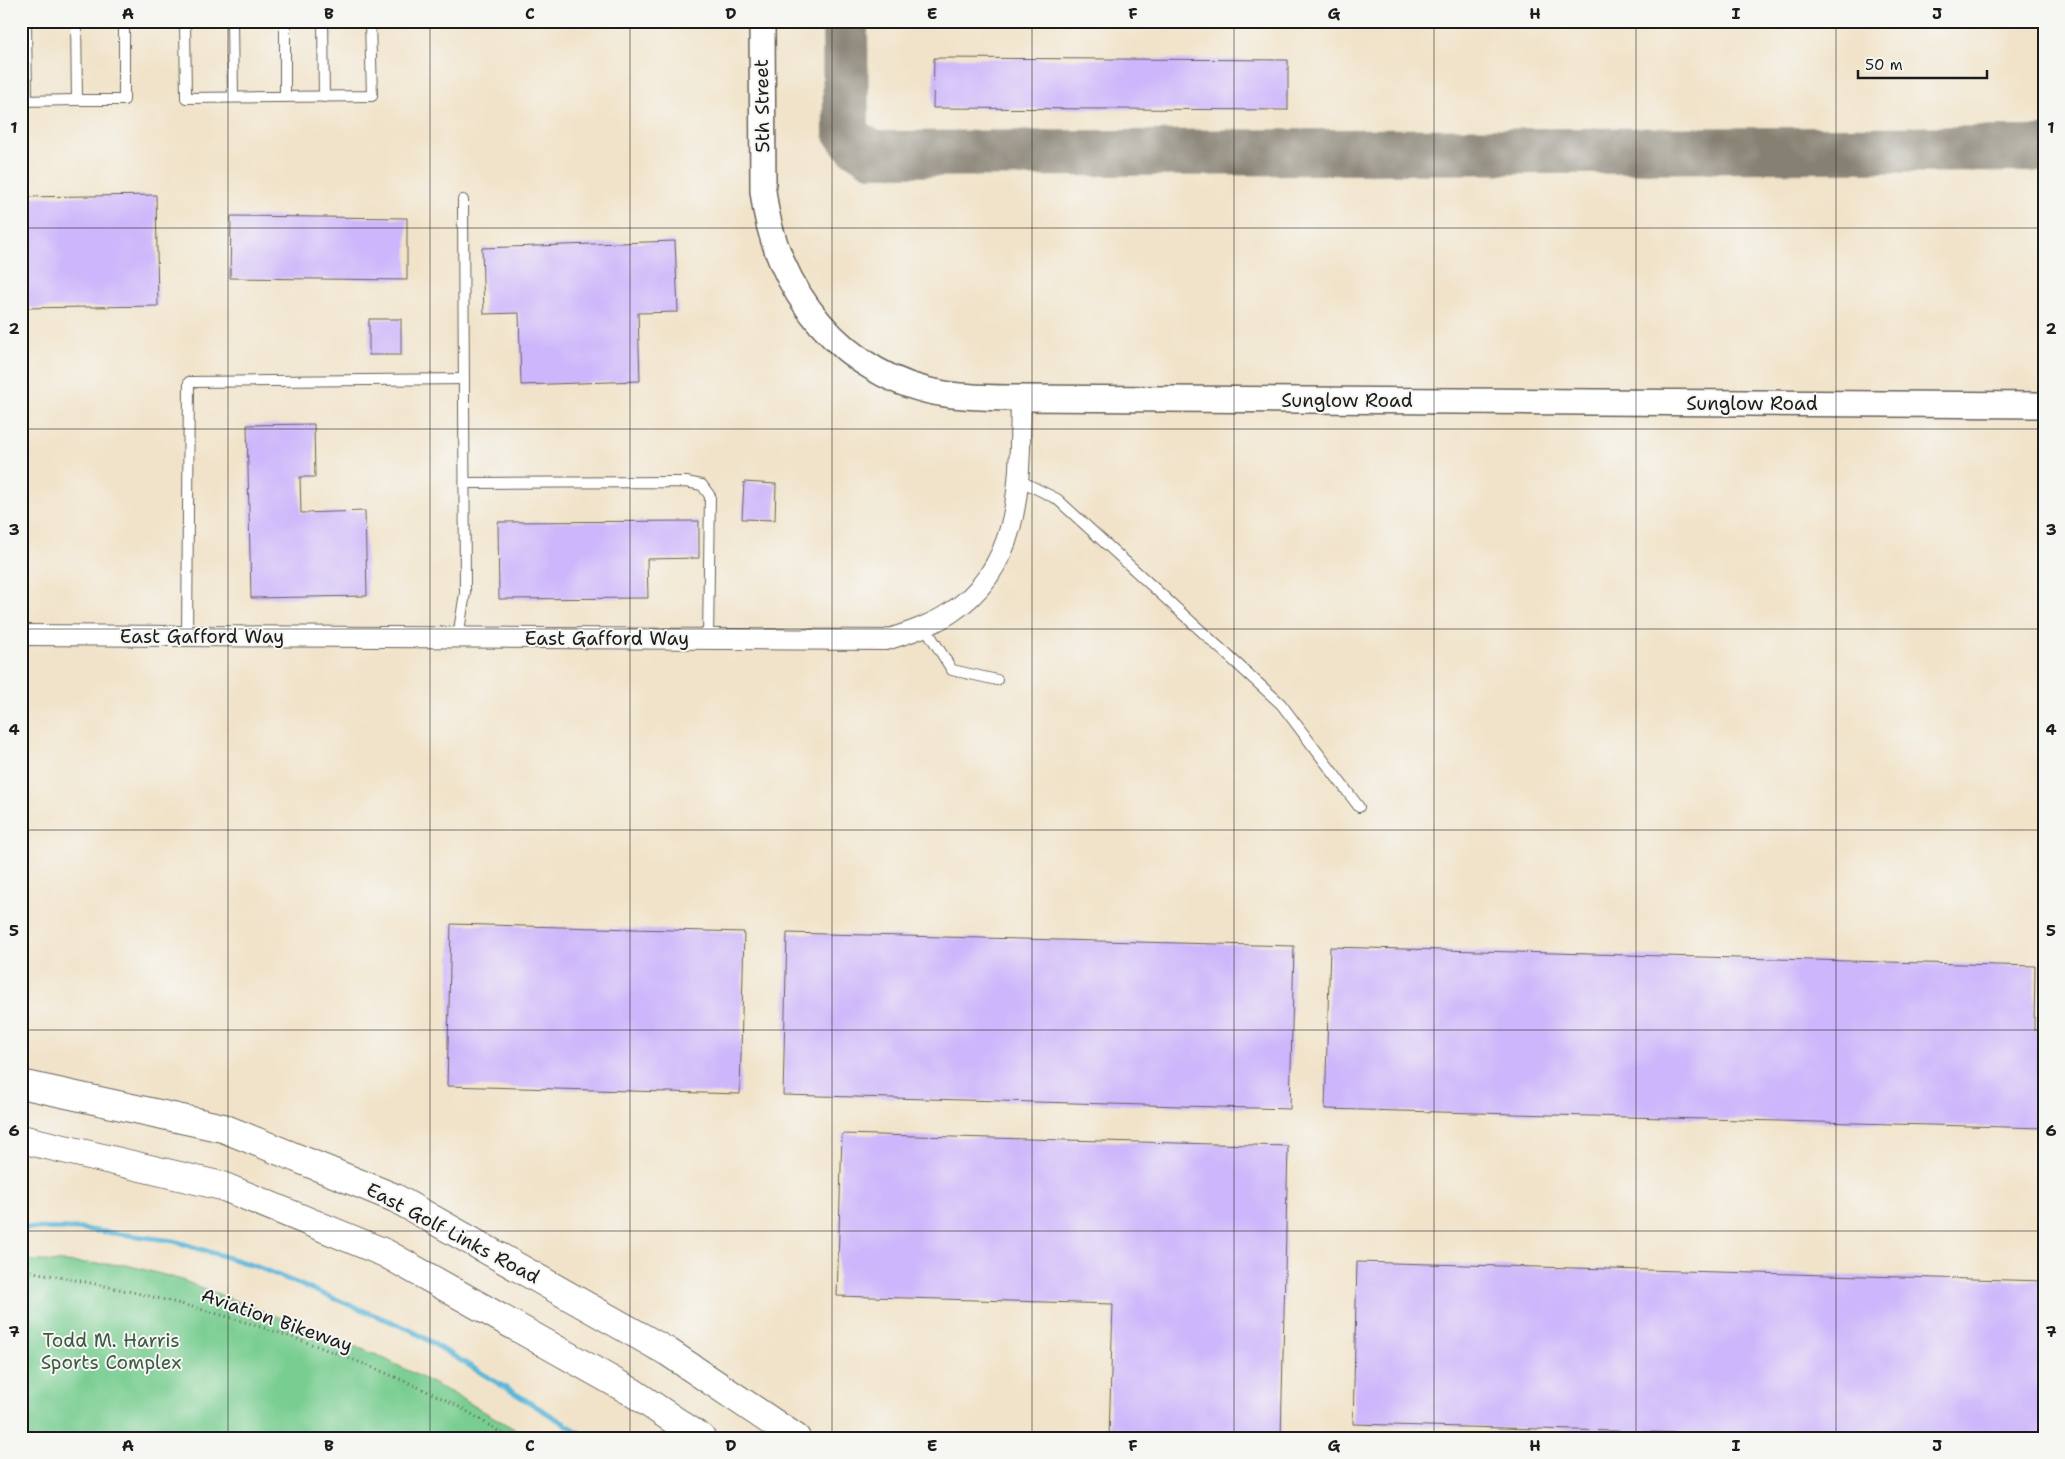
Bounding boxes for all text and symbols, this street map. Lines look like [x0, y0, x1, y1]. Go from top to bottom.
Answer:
text: A [122, 3, 134, 24]
text: B [324, 3, 334, 24]
text: C [525, 3, 535, 24]
text: D [725, 3, 737, 24]
text: E [927, 3, 937, 24]
text: F [1128, 3, 1138, 24]
text: G [1328, 3, 1341, 24]
text: H [1529, 3, 1541, 24]
text: I [1732, 3, 1741, 24]
text: J [1932, 3, 1942, 24]
scale bar [1858, 48, 1986, 80]
text: 50 m [1865, 55, 1903, 75]
street label: 5th Street [749, 59, 775, 153]
text: 1 [10, 117, 18, 138]
text: 1 [2047, 117, 2055, 138]
text: 2 [8, 318, 20, 339]
text: 2 [2045, 318, 2057, 339]
street label: Sunglow Road [1281, 388, 1413, 413]
street label: Sunglow Road [1686, 391, 1818, 416]
text: 3 [8, 519, 20, 540]
text: 3 [2045, 519, 2057, 540]
street label: East Gafford Way [120, 624, 284, 649]
street label: East Gafford Way [525, 626, 689, 651]
text: 4 [8, 719, 20, 740]
text: 4 [2045, 719, 2057, 740]
text: 5 [9, 920, 19, 941]
text: 5 [2046, 920, 2056, 941]
text: 6 [8, 1120, 20, 1141]
text: 6 [2045, 1120, 2057, 1141]
street label: East Golf Links Road [362, 1177, 544, 1289]
street label: Aviation Bikeway [198, 1282, 356, 1358]
text: 7 [8, 1321, 20, 1342]
text: 7 [2045, 1321, 2057, 1342]
park label: Todd M. Harris Sports Complex [41, 1328, 181, 1375]
text: A [122, 1435, 134, 1456]
text: B [324, 1435, 334, 1456]
text: C [525, 1435, 535, 1456]
text: D [725, 1435, 737, 1456]
text: E [927, 1435, 937, 1456]
text: F [1128, 1435, 1138, 1456]
text: G [1328, 1435, 1341, 1456]
text: H [1529, 1435, 1541, 1456]
text: I [1732, 1435, 1741, 1456]
text: J [1932, 1435, 1942, 1456]

